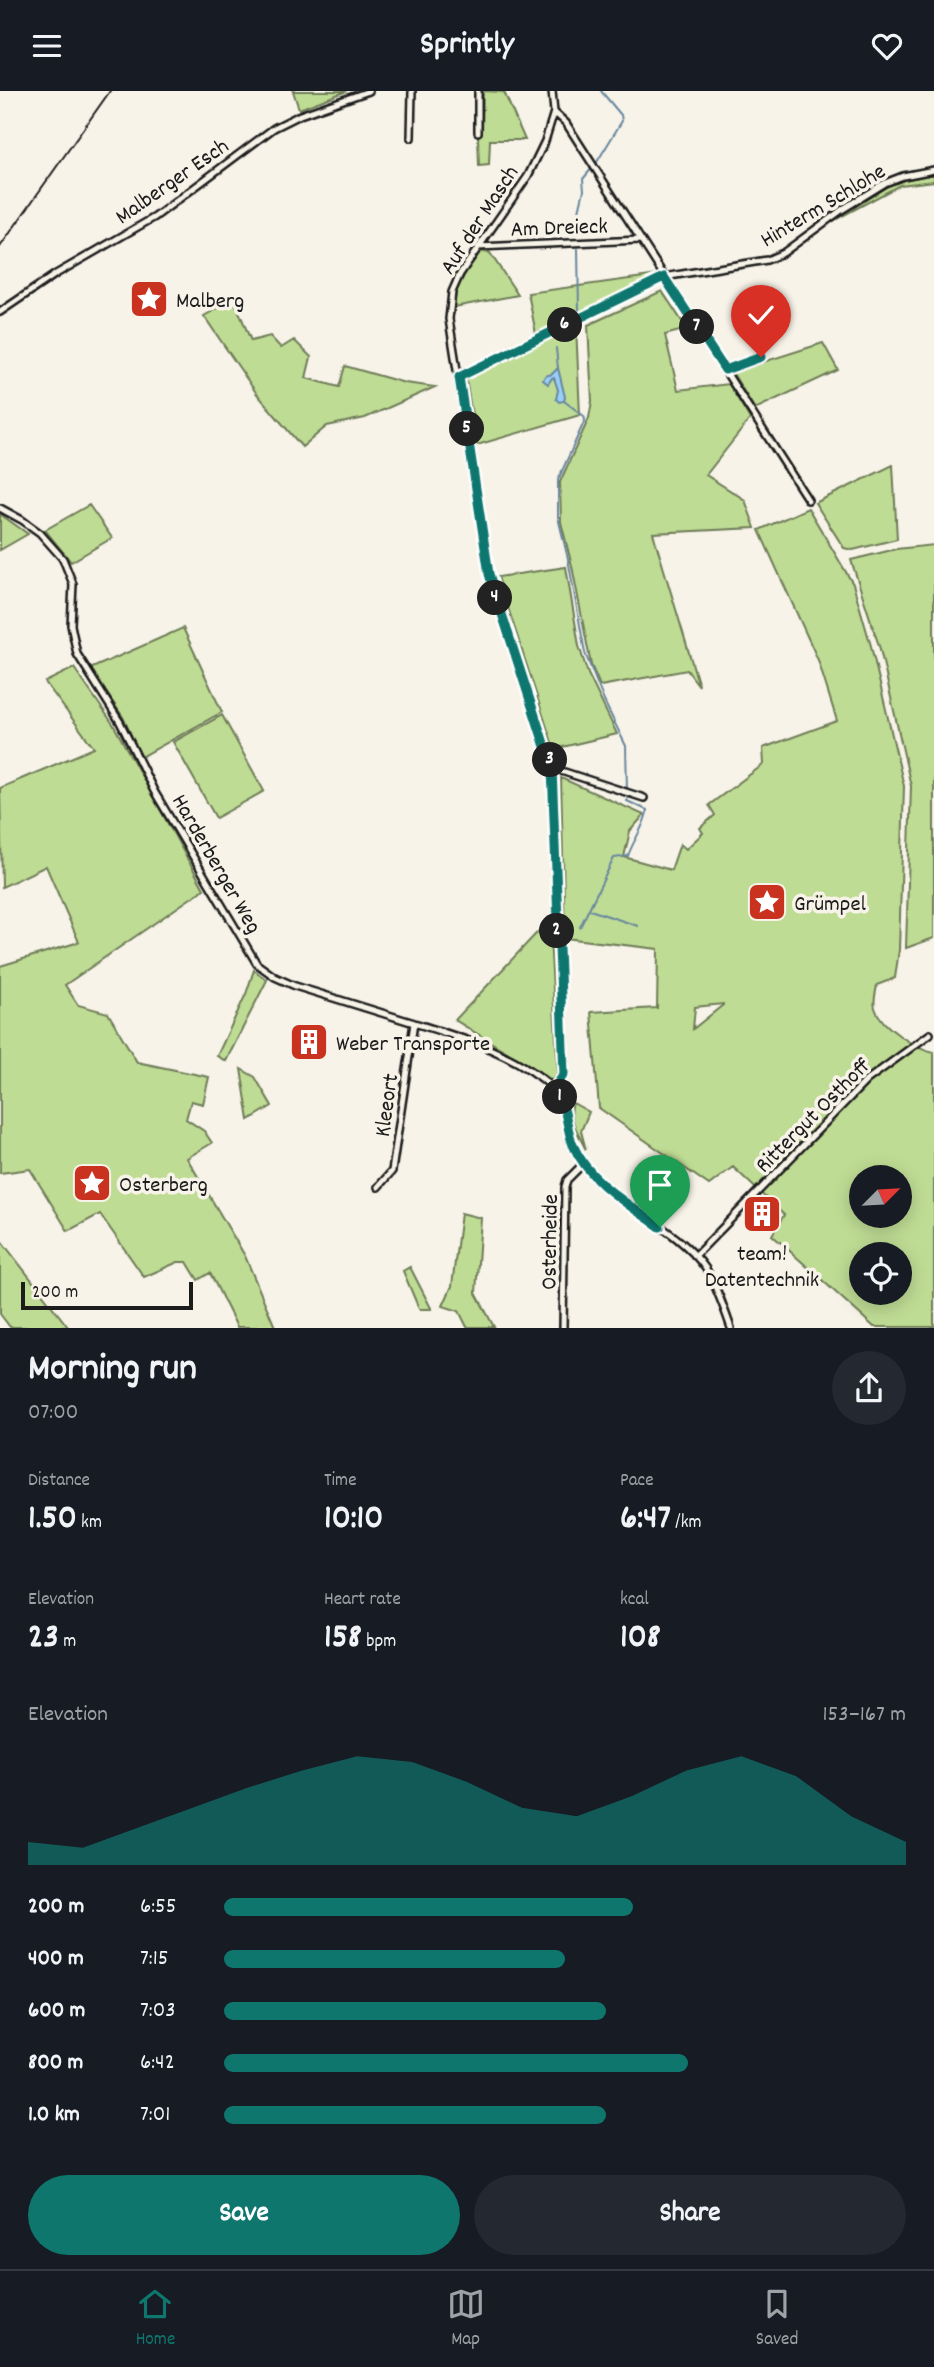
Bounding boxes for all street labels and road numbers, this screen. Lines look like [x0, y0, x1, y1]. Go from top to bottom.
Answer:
street label: Malberger Esch [109, 131, 237, 234]
street label: Hinterm Schlohe [755, 157, 893, 257]
street label: Auf der Masch [433, 160, 529, 282]
street label: Am Dreieck [510, 211, 608, 248]
street label: Harderberger Weg [162, 789, 268, 941]
street label: Rittergut Osthoff [749, 1051, 880, 1182]
street label: Kleeort [368, 1072, 409, 1139]
street label: Osterheide [534, 1194, 569, 1290]

